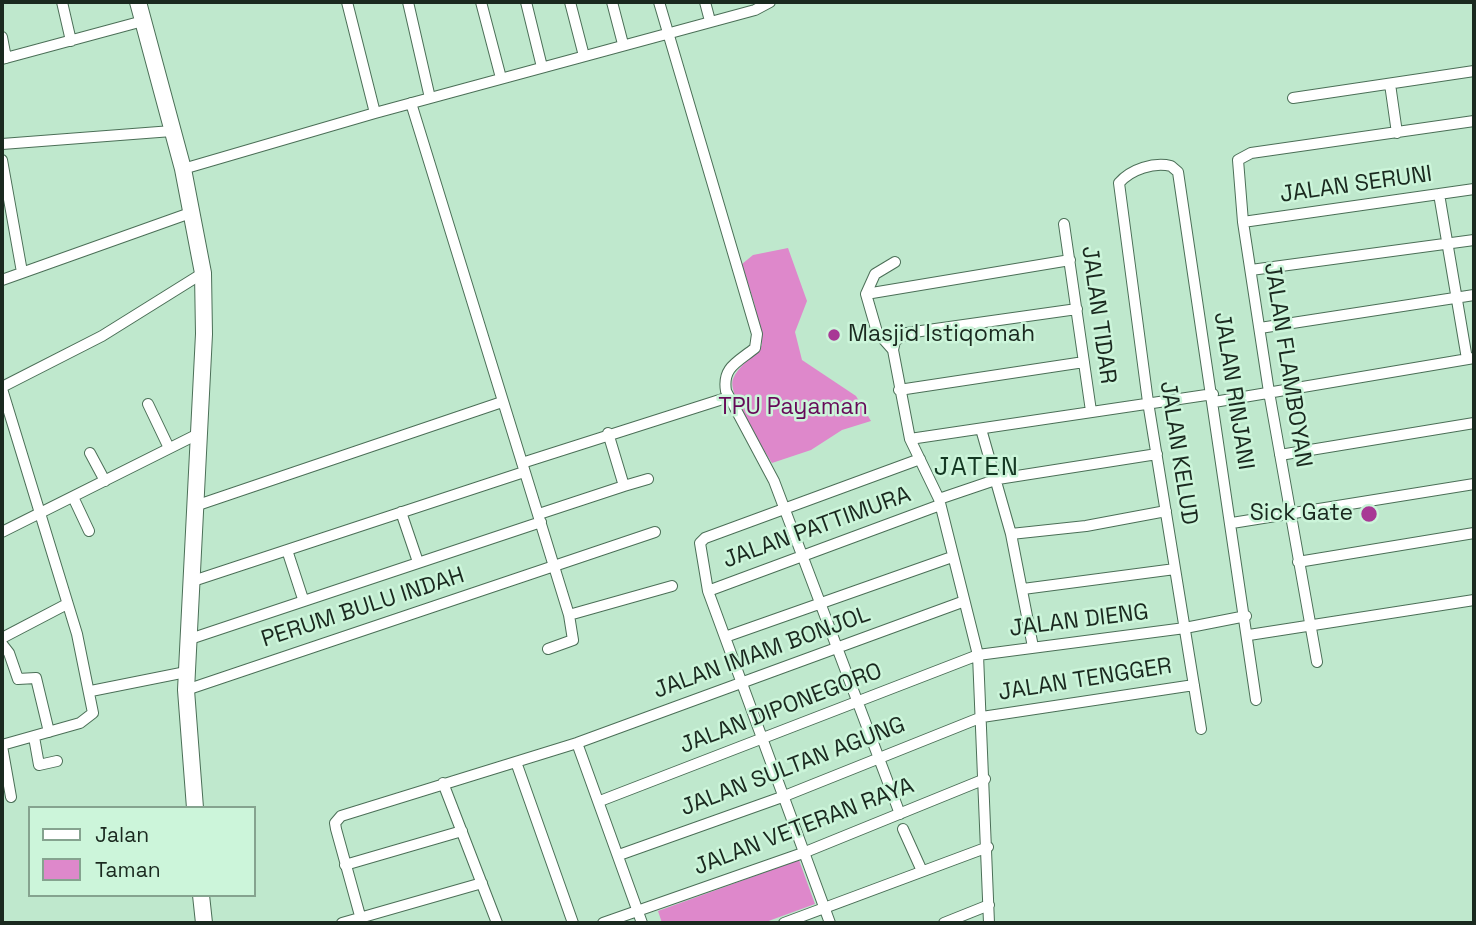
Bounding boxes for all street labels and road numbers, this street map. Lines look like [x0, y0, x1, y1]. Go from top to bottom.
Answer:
street label: JALAN SERUNI [1278, 161, 1434, 209]
street label: JALAN TIDAR [1075, 244, 1121, 386]
street label: JALAN FLAMBOYAN [1257, 261, 1317, 469]
street label: JALAN RINJANI [1207, 310, 1259, 472]
street label: JALAN KELUD [1153, 379, 1203, 527]
street label: JALAN PATTIMURA [719, 481, 915, 575]
street label: PERUM BULU INDAH [258, 562, 468, 654]
street label: JALAN DIENG [1008, 599, 1150, 643]
street label: JALAN IMAM BONJOL [650, 601, 874, 705]
street label: JALAN TENGGER [996, 653, 1174, 707]
street label: JALAN DIPONEGORO [676, 658, 886, 760]
street label: JALAN SULTAN AGUNG [677, 711, 909, 823]
street label: JALAN VETERAN RAYA [690, 772, 918, 882]

